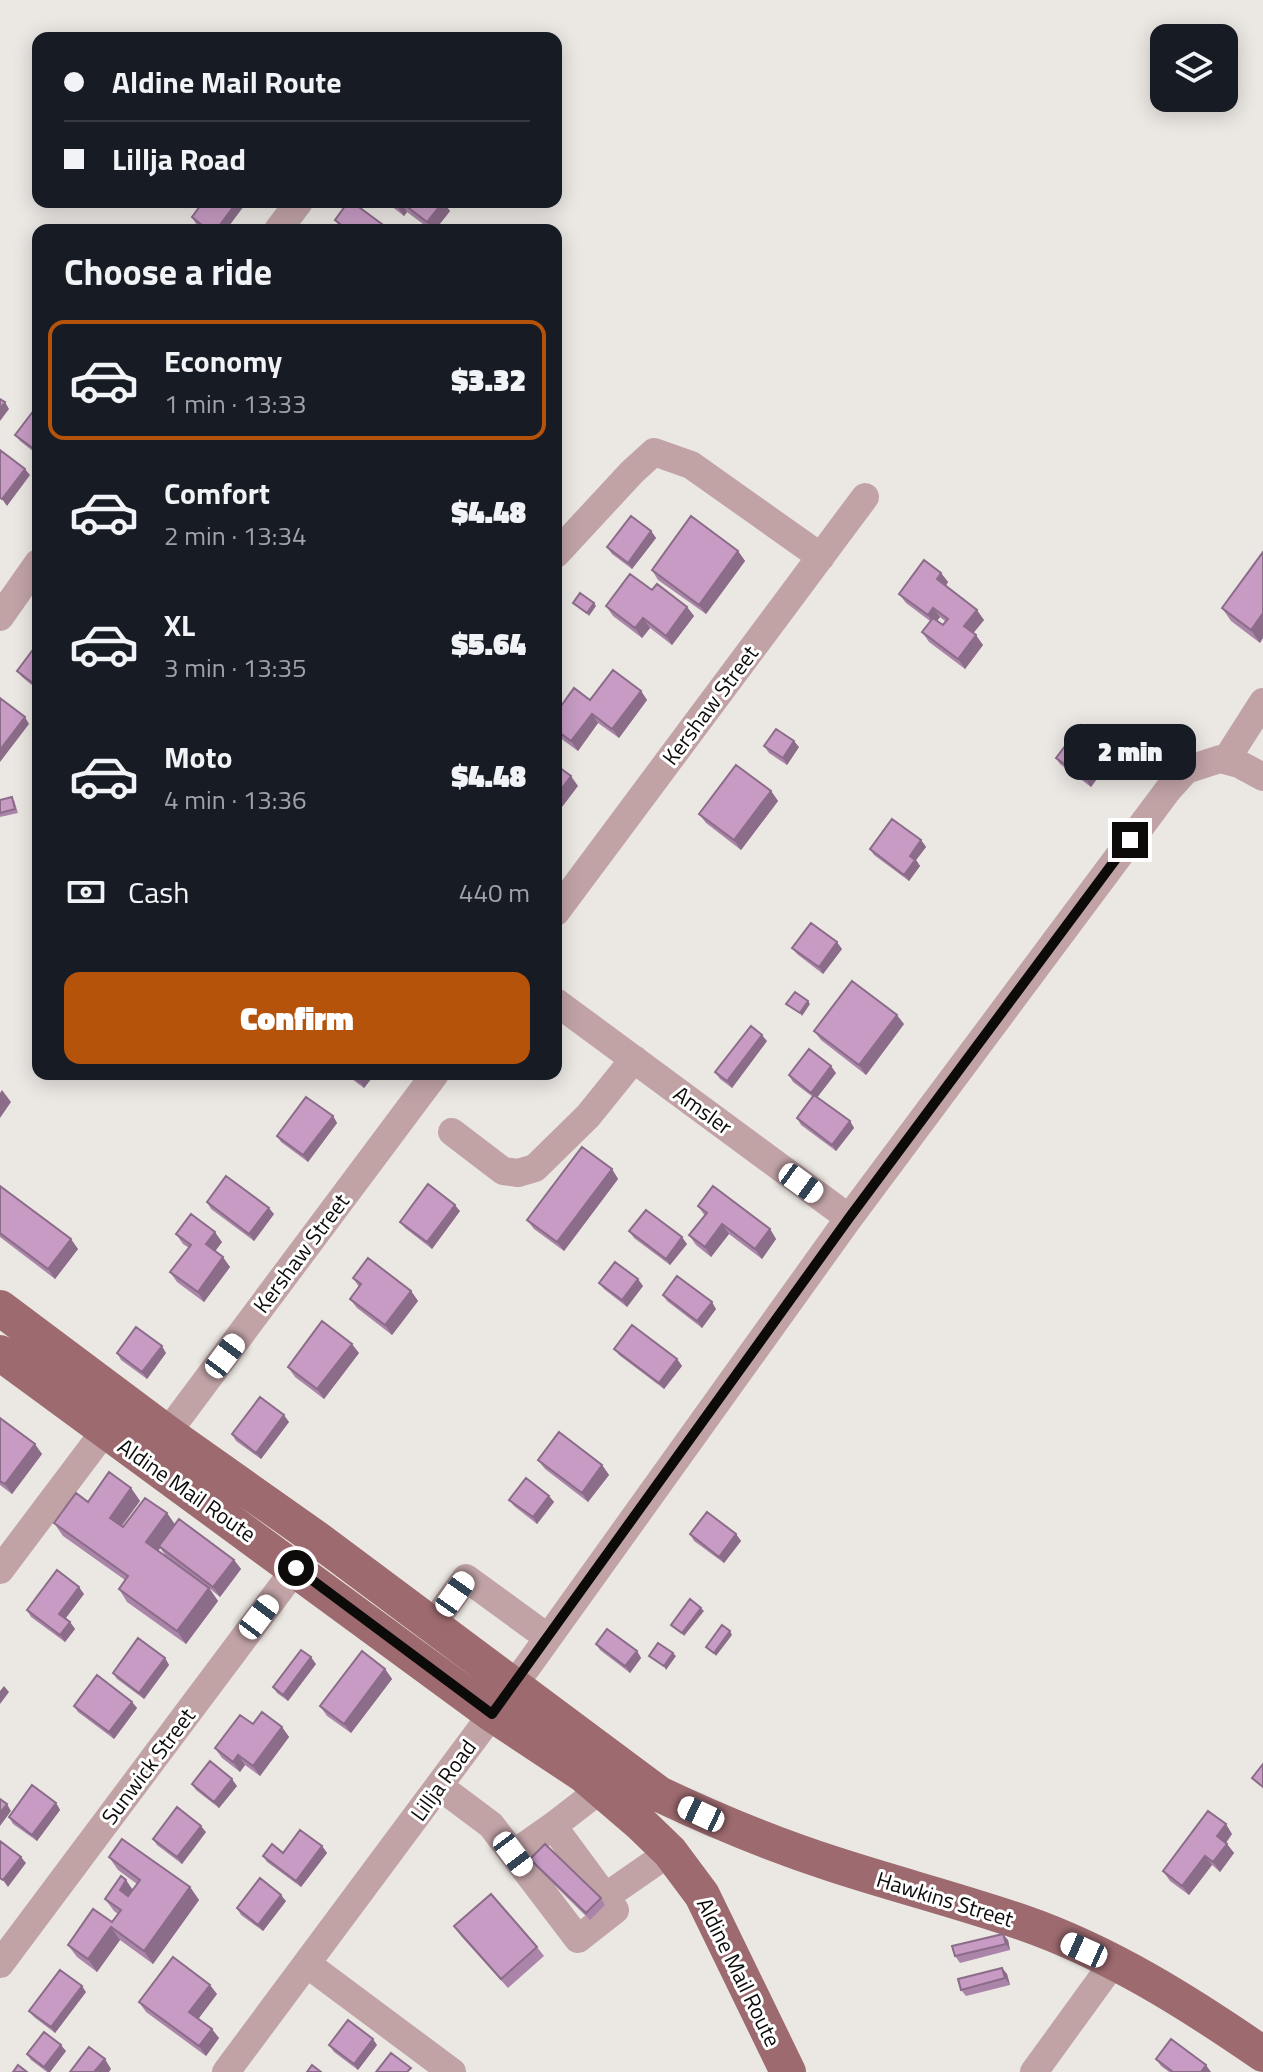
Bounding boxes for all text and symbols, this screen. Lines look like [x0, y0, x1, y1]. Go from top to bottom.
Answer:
map controls [1150, 24, 1238, 112]
button: layers [1150, 24, 1238, 112]
text: Aldine Mail Route [112, 59, 342, 105]
text: Lillja Road [112, 136, 246, 182]
text: Choose a ride [64, 244, 272, 299]
text: Economy [164, 338, 282, 384]
icon: car [68, 344, 140, 416]
text: $3.32 [452, 357, 526, 403]
text: 1 min · 13:33 [164, 384, 307, 423]
text: Comfort [164, 470, 270, 516]
icon: car [68, 476, 140, 548]
text: $4.48 [452, 489, 526, 535]
text: 2 min · 13:34 [164, 516, 307, 555]
text: XL [164, 602, 195, 648]
icon: car [68, 608, 140, 680]
text: $5.64 [452, 621, 526, 667]
street label: Kershaw Street [654, 638, 767, 772]
text: 3 min · 13:35 [164, 648, 307, 687]
callout: 2 min [1064, 724, 1196, 780]
text: 2 min [1098, 732, 1162, 771]
text: Moto [164, 734, 232, 780]
icon: car [68, 740, 140, 812]
text: $4.48 [452, 753, 526, 799]
text: 4 min · 13:36 [164, 780, 307, 819]
route end [1112, 822, 1148, 858]
text: Cash [128, 869, 189, 915]
icon: cash [64, 870, 108, 914]
text: 440 m [459, 873, 530, 912]
button: Confirm [64, 972, 530, 1064]
street label: Amsler [666, 1077, 740, 1143]
car [775, 1159, 827, 1207]
street label: Kershaw Street [245, 1186, 358, 1320]
car [201, 1330, 249, 1382]
street label: Aldine Mail Route [111, 1430, 263, 1550]
route start [278, 1550, 314, 1586]
car [431, 1567, 479, 1621]
car [235, 1591, 283, 1643]
street label: Sunwick Street [93, 1700, 203, 1832]
street label: Lillja Road [402, 1732, 484, 1828]
car [674, 1793, 728, 1835]
car [489, 1828, 537, 1880]
street label: Hawkins Street [872, 1862, 1018, 1936]
street label: Aldine Mail Route [688, 1892, 790, 2052]
car [1057, 1929, 1111, 1971]

